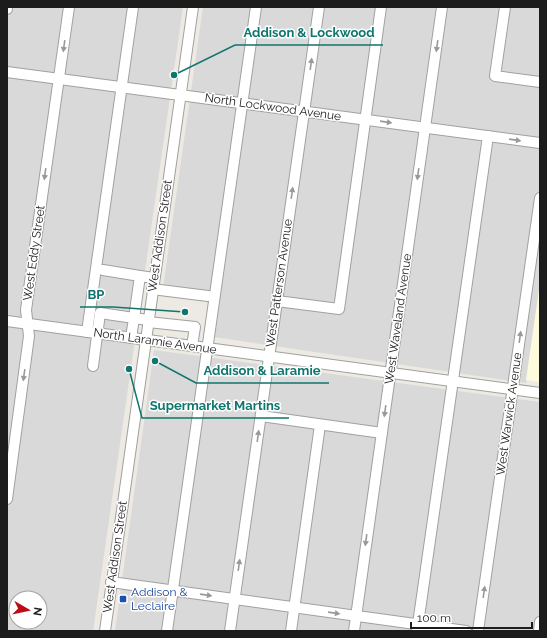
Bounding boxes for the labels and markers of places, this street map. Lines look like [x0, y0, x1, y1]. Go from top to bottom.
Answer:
callout: Addison & Lockwood [235, 20, 383, 45]
callout: BP [80, 282, 113, 307]
callout: Addison & Laramie [196, 358, 329, 383]
callout: Supermarket Martins [142, 393, 289, 418]
place label: Addison & Leclaire [131, 585, 187, 613]
marker: Addison & Leclaire [118, 594, 128, 604]

